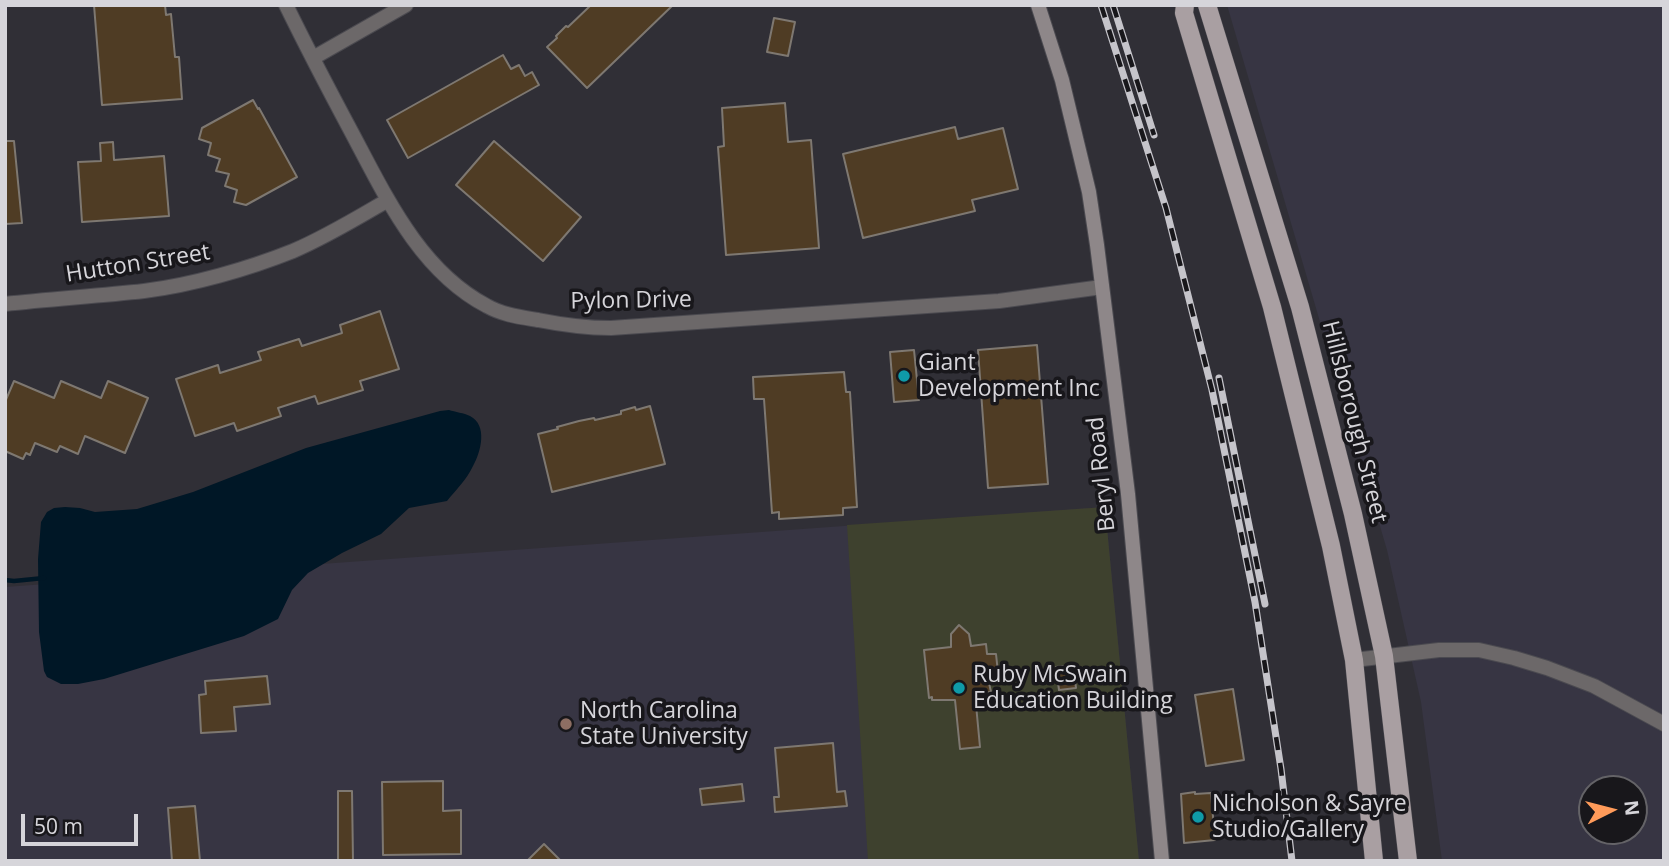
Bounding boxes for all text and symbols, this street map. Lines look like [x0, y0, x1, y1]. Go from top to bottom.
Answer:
street label: Hutton Street [64, 239, 212, 289]
street label: Pylon Drive [570, 286, 692, 316]
street label: Hillsborough Street [1316, 318, 1392, 526]
place label: Giant Development Inc [918, 349, 1100, 403]
marker: Giant Development Inc [896, 368, 912, 384]
street label: Beryl Road [1082, 415, 1122, 533]
place label: Ruby McSwain Education Building [973, 661, 1173, 715]
marker: Ruby McSwain Education Building [951, 680, 967, 696]
place label: North Carolina State University [580, 697, 748, 751]
marker: North Carolina State University [558, 716, 574, 732]
north arrow [1578, 775, 1648, 845]
place label: Nicholson & Sayre Studio/Gallery [1212, 790, 1407, 844]
text: N [1618, 799, 1646, 817]
scale bar [24, 800, 142, 844]
marker: Nicholson & Sayre Studio/Gallery [1190, 809, 1206, 825]
text: 50 m [34, 812, 83, 840]

